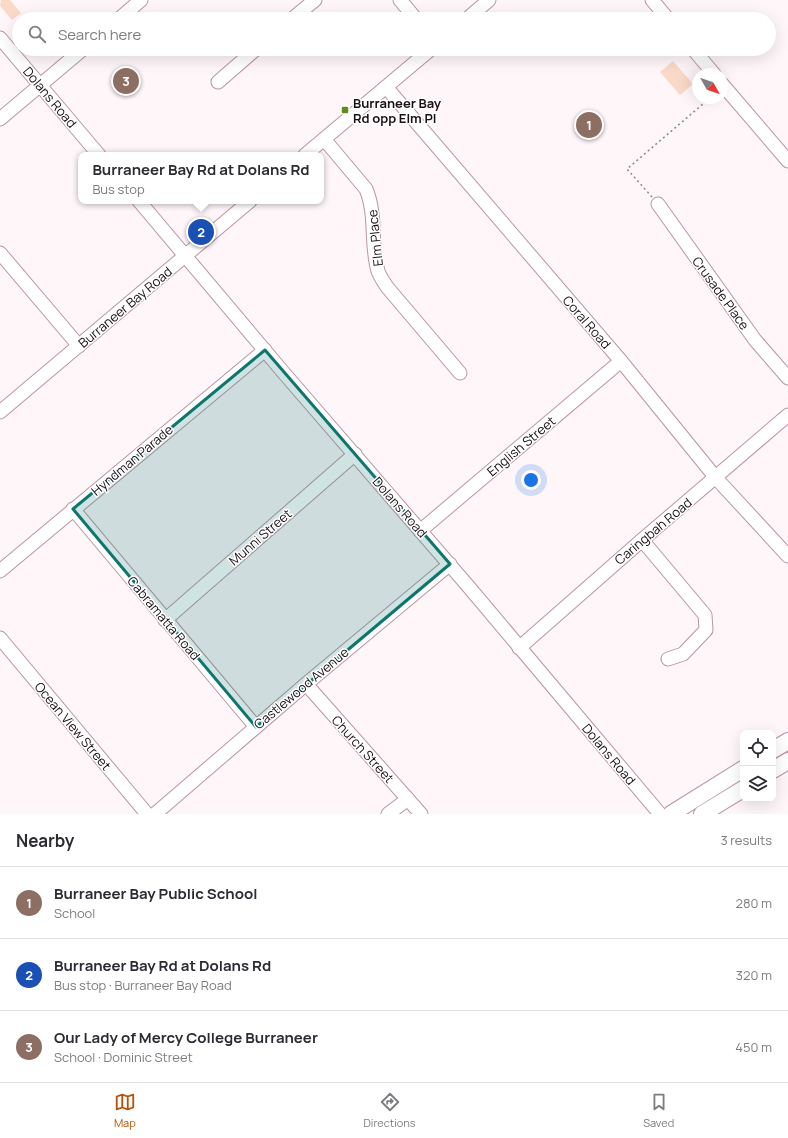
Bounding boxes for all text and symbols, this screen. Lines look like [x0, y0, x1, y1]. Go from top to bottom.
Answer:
search box [12, 12, 776, 56]
icon: search [26, 23, 48, 45]
text: Search here [58, 24, 141, 45]
street label: Dolans Road [19, 63, 81, 131]
pin: 3 [113, 66, 139, 96]
north arrow [692, 68, 728, 104]
place label: Burraneer Bay Rd opp Elm Pl [353, 94, 442, 127]
marker: Burraneer Bay Rd opp Elm Pl [340, 105, 350, 115]
pin: 1 [576, 110, 602, 140]
popup [78, 152, 324, 204]
text: Burraneer Bay Rd at Dolans Rd [92, 159, 310, 180]
text: Bus stop [92, 180, 145, 198]
street label: Elm Place [363, 208, 387, 267]
pin: 2 [188, 217, 214, 247]
street label: Crusade Place [688, 253, 754, 334]
street label: Burraneer Bay Road [74, 262, 176, 352]
street label: Coral Road [559, 292, 615, 352]
street label: English Street [483, 412, 559, 480]
street label: Hyndman Parade [87, 420, 177, 499]
your location [521, 470, 541, 490]
street label: Dolans Road [369, 473, 431, 541]
street label: Caringbah Road [611, 493, 695, 569]
street label: Munni Street [225, 505, 295, 569]
street label: Cabramatta Road [124, 572, 204, 664]
street label: Castlewood Avenue [250, 643, 353, 733]
street label: Ocean View Street [31, 678, 115, 774]
street label: Church Street [328, 711, 398, 787]
street label: Dolans Road [578, 720, 640, 788]
map controls [740, 730, 776, 802]
button: locate [740, 730, 776, 766]
button: layers [740, 766, 776, 802]
text: Nearby [16, 829, 74, 852]
text: 3 results [720, 831, 772, 849]
text: Burraneer Bay Public School [54, 883, 258, 904]
text: 1 [26, 894, 32, 912]
text: 280 m [735, 894, 772, 912]
text: School [54, 904, 95, 922]
text: Burraneer Bay Rd at Dolans Rd [54, 955, 271, 976]
text: 2 [25, 966, 33, 984]
text: 320 m [736, 966, 772, 984]
text: Bus stop · Burraneer Bay Road [54, 976, 232, 994]
text: Our Lady of Mercy College Burraneer [54, 1027, 318, 1048]
text: 3 [25, 1038, 33, 1056]
text: 450 m [735, 1038, 772, 1056]
text: School · Dominic Street [54, 1048, 193, 1066]
tab: Map [114, 1091, 136, 1130]
tab: Directions [363, 1091, 416, 1130]
tab: Saved [643, 1091, 674, 1130]

